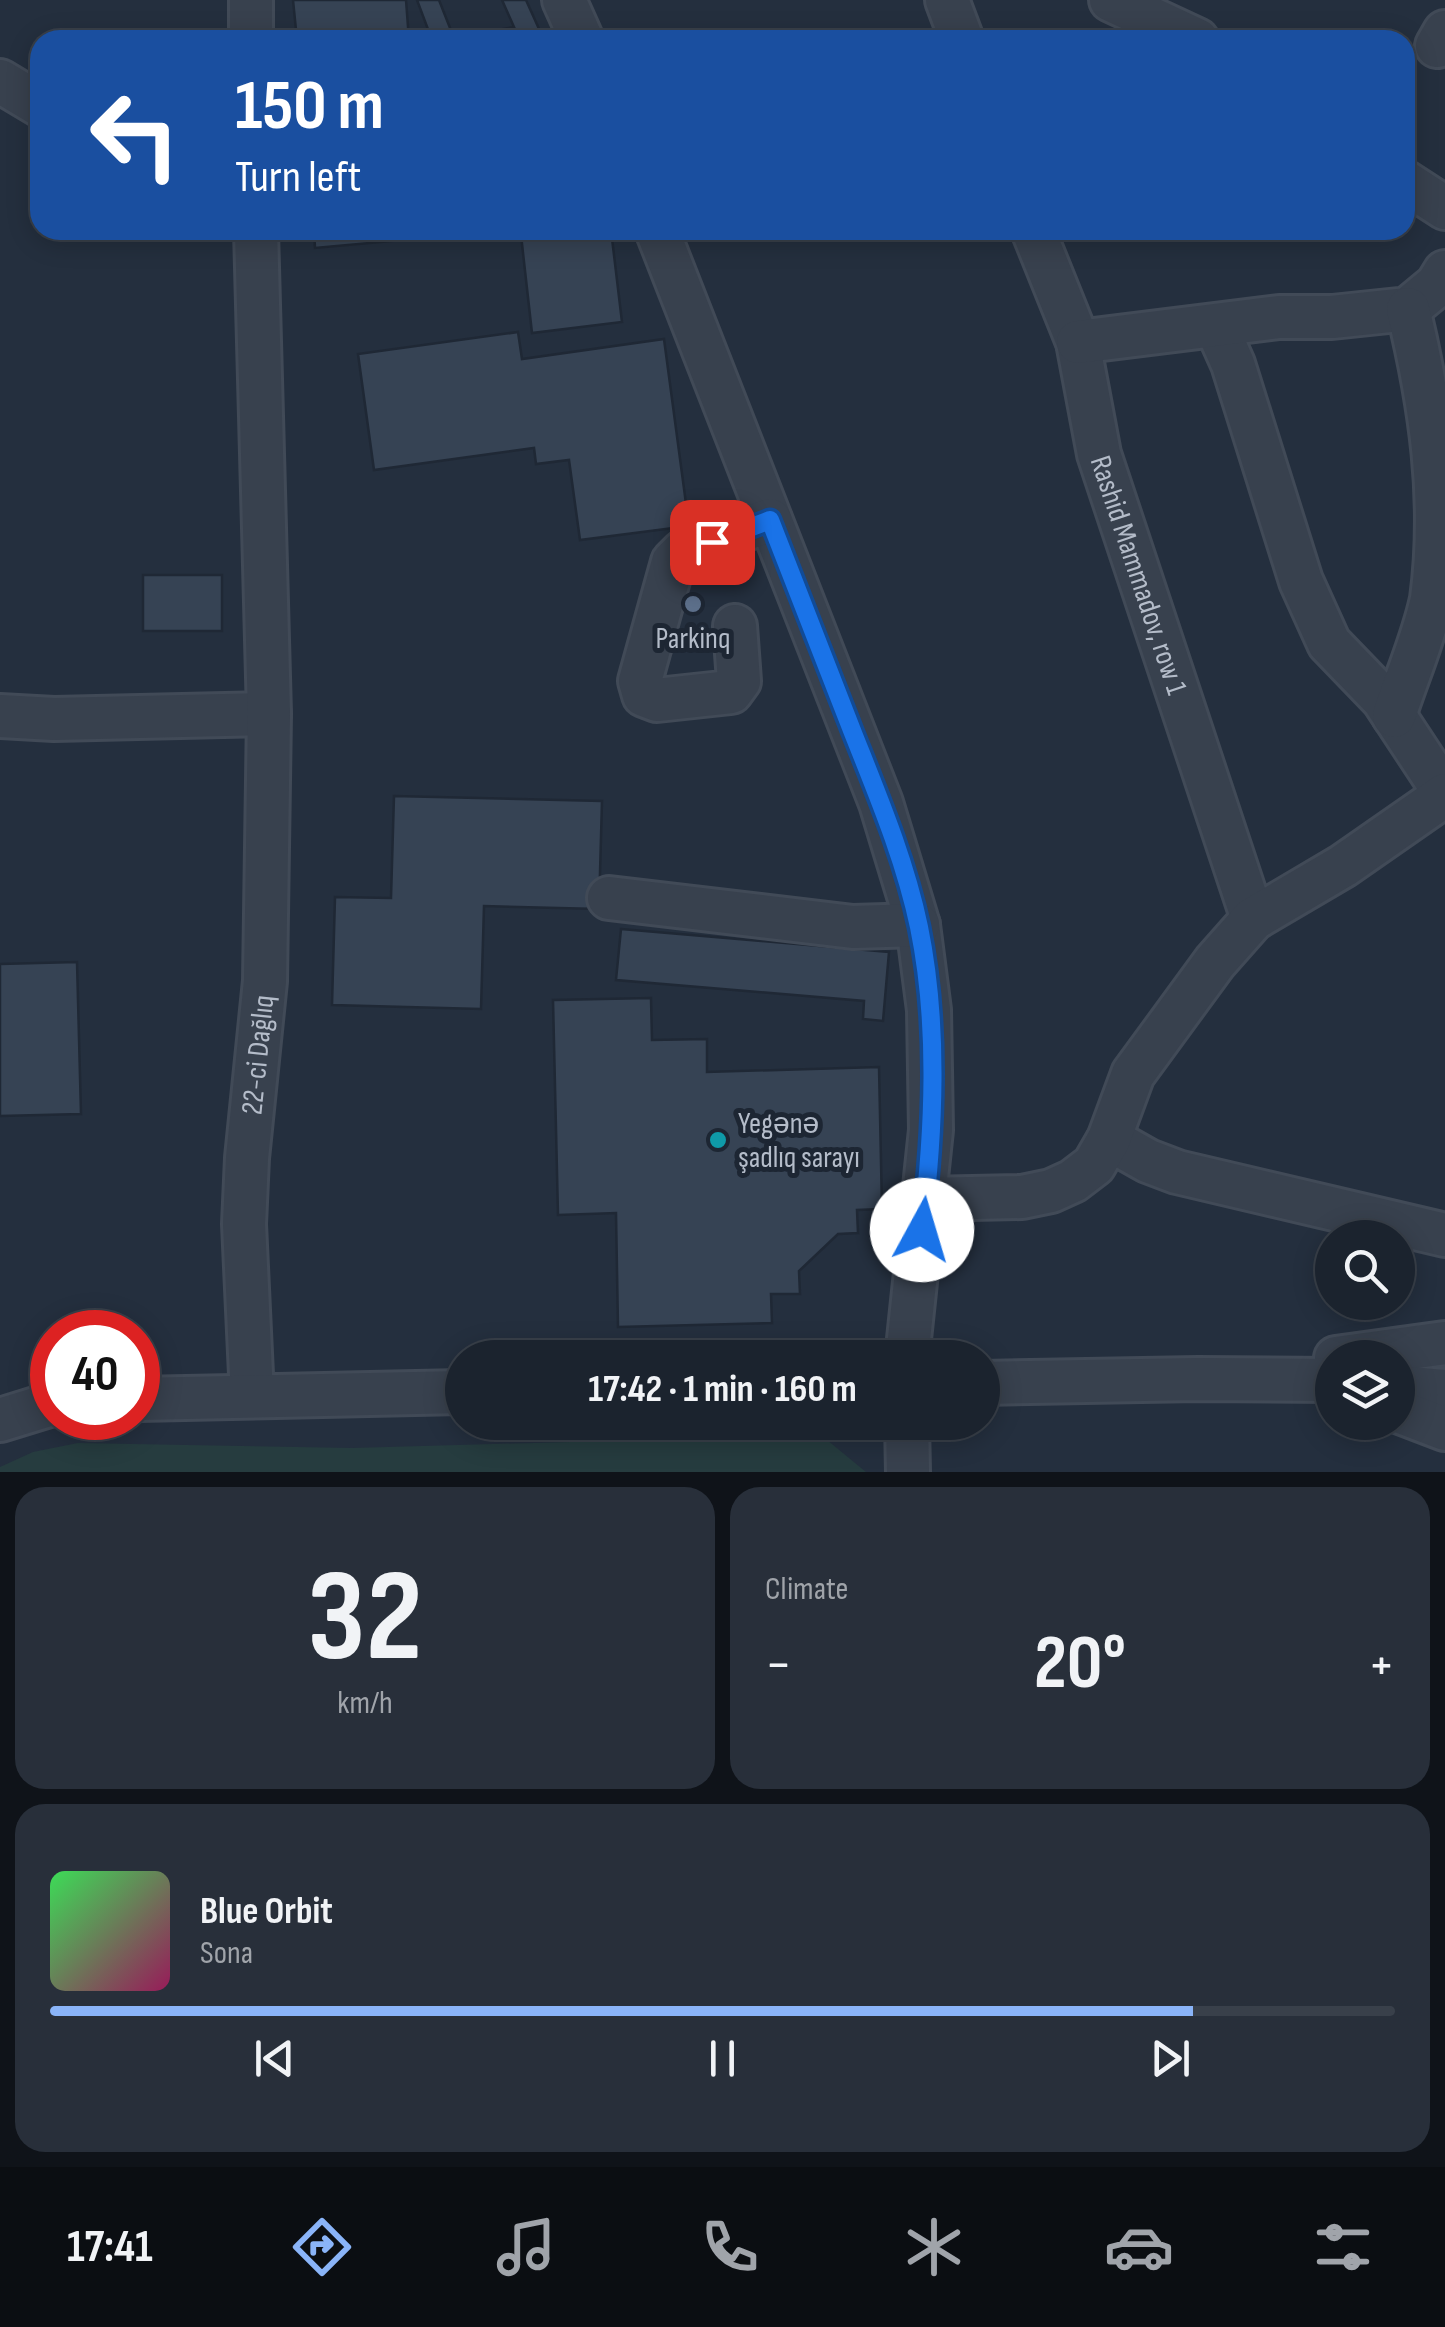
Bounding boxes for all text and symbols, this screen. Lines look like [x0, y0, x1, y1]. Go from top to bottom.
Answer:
text: 150 m [235, 65, 384, 149]
icon: left [70, 70, 200, 200]
text: Turn left [235, 150, 361, 205]
street label: Rashid Mammadov, row 1 [1082, 451, 1195, 700]
pin [670, 500, 755, 585]
icon: arrive [685, 515, 740, 570]
marker: Parkinq [682, 593, 704, 615]
place label: Parkinq [656, 621, 730, 657]
street label: 22-ci Dağlıq [235, 993, 282, 1116]
place label: Yegənə şadlıq sarayı [738, 1106, 860, 1176]
marker: Yegənə şadlıq sarayı [707, 1129, 729, 1151]
position arrow [870, 1178, 974, 1282]
map controls [1315, 1220, 1415, 1440]
button: search [1315, 1220, 1415, 1320]
speed limit sign: 40 [30, 1310, 160, 1440]
button: layers [1315, 1340, 1415, 1440]
text: 17:42 · 1 min · 160 m [588, 1367, 857, 1412]
text: 32 [307, 1541, 423, 1697]
text: Climate [765, 1570, 848, 1609]
text: 20° [1034, 1619, 1126, 1710]
text: − [765, 1632, 792, 1699]
text: + [1368, 1632, 1395, 1699]
text: km/h [337, 1684, 393, 1723]
text: Blue Orbit [200, 1889, 333, 1934]
text: Sona [200, 1934, 253, 1973]
icon: previous [247, 2031, 302, 2086]
icon: pause [695, 2031, 750, 2086]
icon: next [1143, 2031, 1198, 2086]
icon: directions [287, 2212, 357, 2282]
icon: music [491, 2212, 561, 2282]
icon: phone [695, 2212, 765, 2282]
icon: climate [899, 2212, 969, 2282]
icon: car [1104, 2212, 1174, 2282]
icon: filters [1308, 2212, 1378, 2282]
text: 17:41 [67, 2220, 153, 2275]

